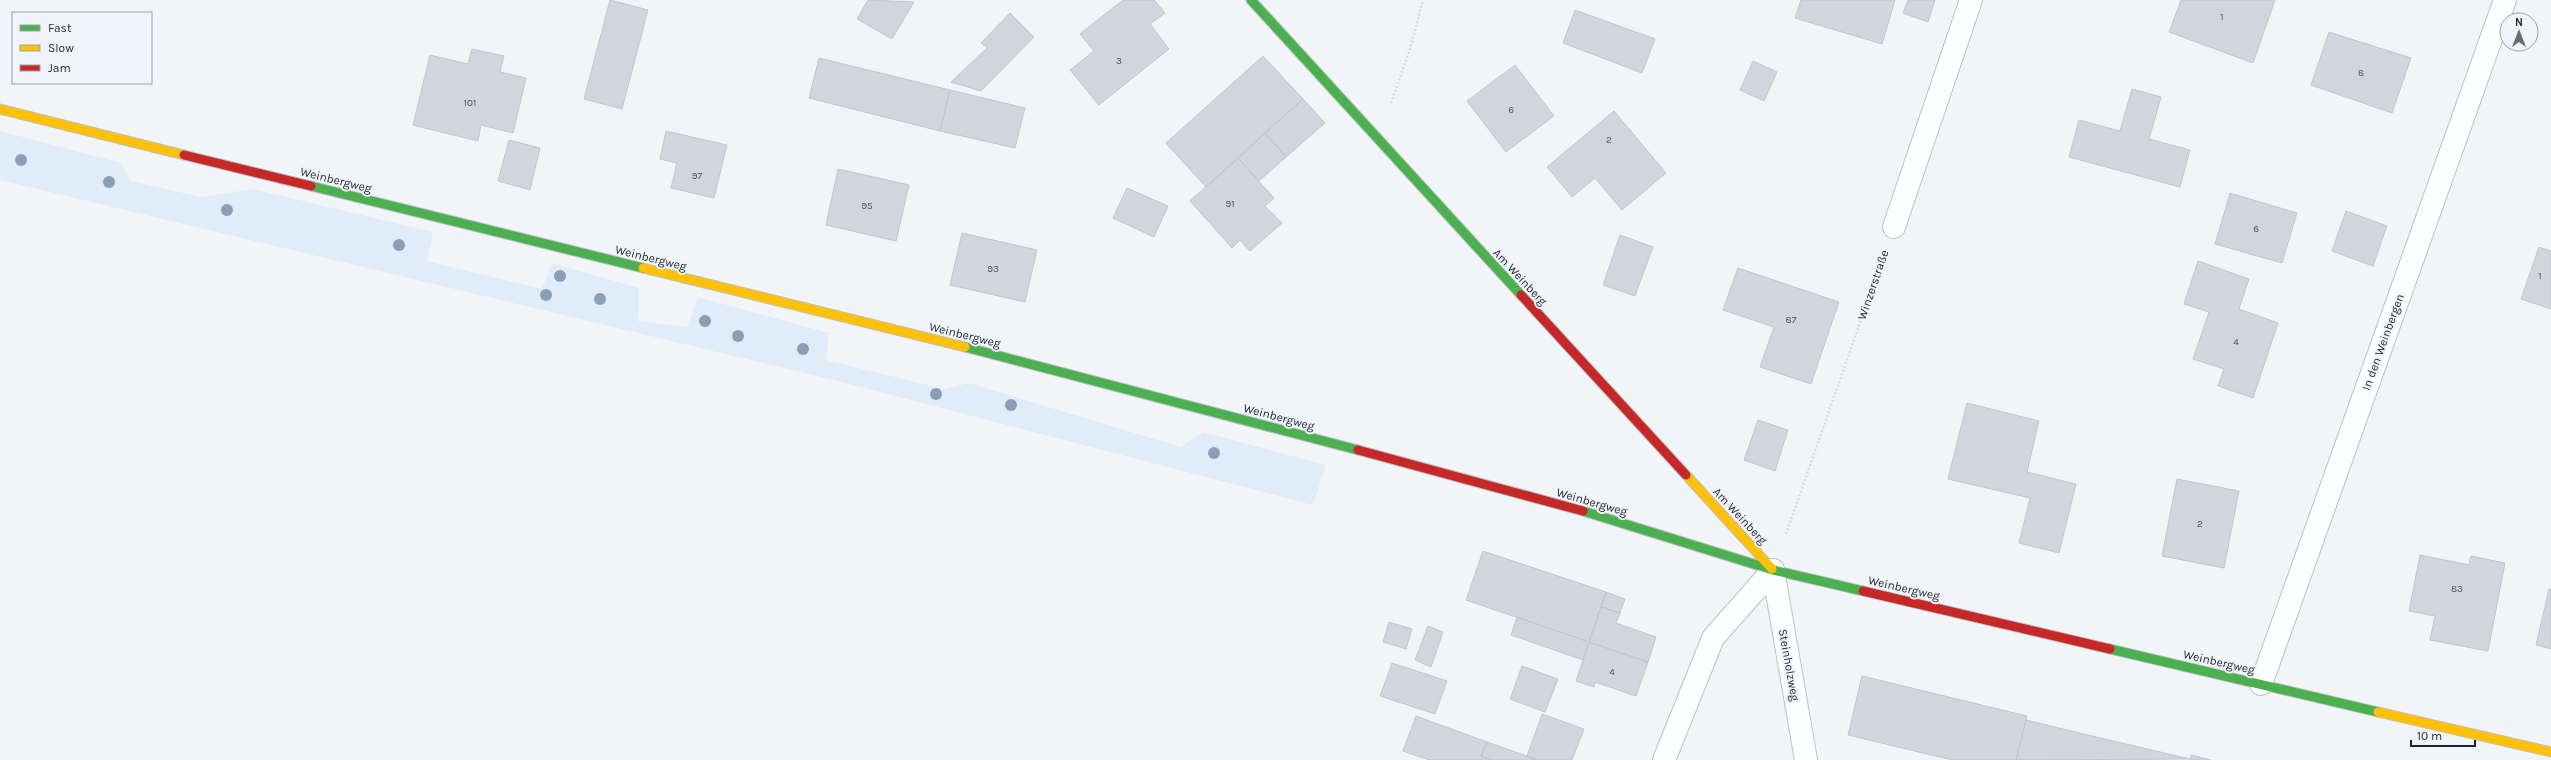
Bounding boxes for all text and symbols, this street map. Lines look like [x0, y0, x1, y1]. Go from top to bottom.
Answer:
house number: 1 [2220, 11, 2224, 23]
legend [12, 12, 152, 84]
north arrow [2499, 12, 2539, 52]
text: N [2515, 16, 2523, 29]
text: Fast [48, 21, 72, 35]
text: Slow [48, 41, 74, 55]
house number: 3 [1116, 55, 1122, 67]
text: Jam [48, 61, 71, 75]
house number: 8 [2358, 67, 2364, 79]
house number: 101 [464, 97, 476, 109]
house number: 6 [1508, 104, 1514, 116]
house number: 2 [1606, 134, 1612, 146]
street label: Weinbergweg [299, 164, 373, 196]
house number: 97 [692, 170, 703, 182]
house number: 91 [1225, 198, 1235, 210]
house number: 95 [861, 200, 873, 212]
house number: 6 [2253, 223, 2259, 235]
street label: Weinbergweg [614, 242, 688, 274]
street label: Am Weinberg [1490, 246, 1550, 308]
street label: Winzerstraße [1854, 248, 1892, 322]
house number: 93 [987, 263, 999, 275]
house number: 1 [2538, 270, 2542, 282]
street label: In den Weinbergen [2359, 292, 2407, 392]
house number: 87 [1786, 314, 1797, 326]
street label: Weinbergweg [928, 319, 1002, 351]
house number: 4 [2233, 336, 2239, 348]
street label: Weinbergweg [1242, 401, 1316, 433]
street label: Weinbergweg [1555, 485, 1629, 519]
street label: Am Weinberg [1710, 485, 1770, 547]
house number: 2 [2197, 518, 2203, 530]
street label: Weinbergweg [1867, 573, 1941, 603]
house number: 83 [2451, 583, 2463, 595]
street label: Steinholzweg [1776, 628, 1802, 702]
street label: Weinbergweg [2182, 647, 2256, 677]
house number: 4 [1609, 666, 1615, 678]
scale bar [2411, 722, 2475, 748]
text: 10 m [2417, 729, 2442, 743]

